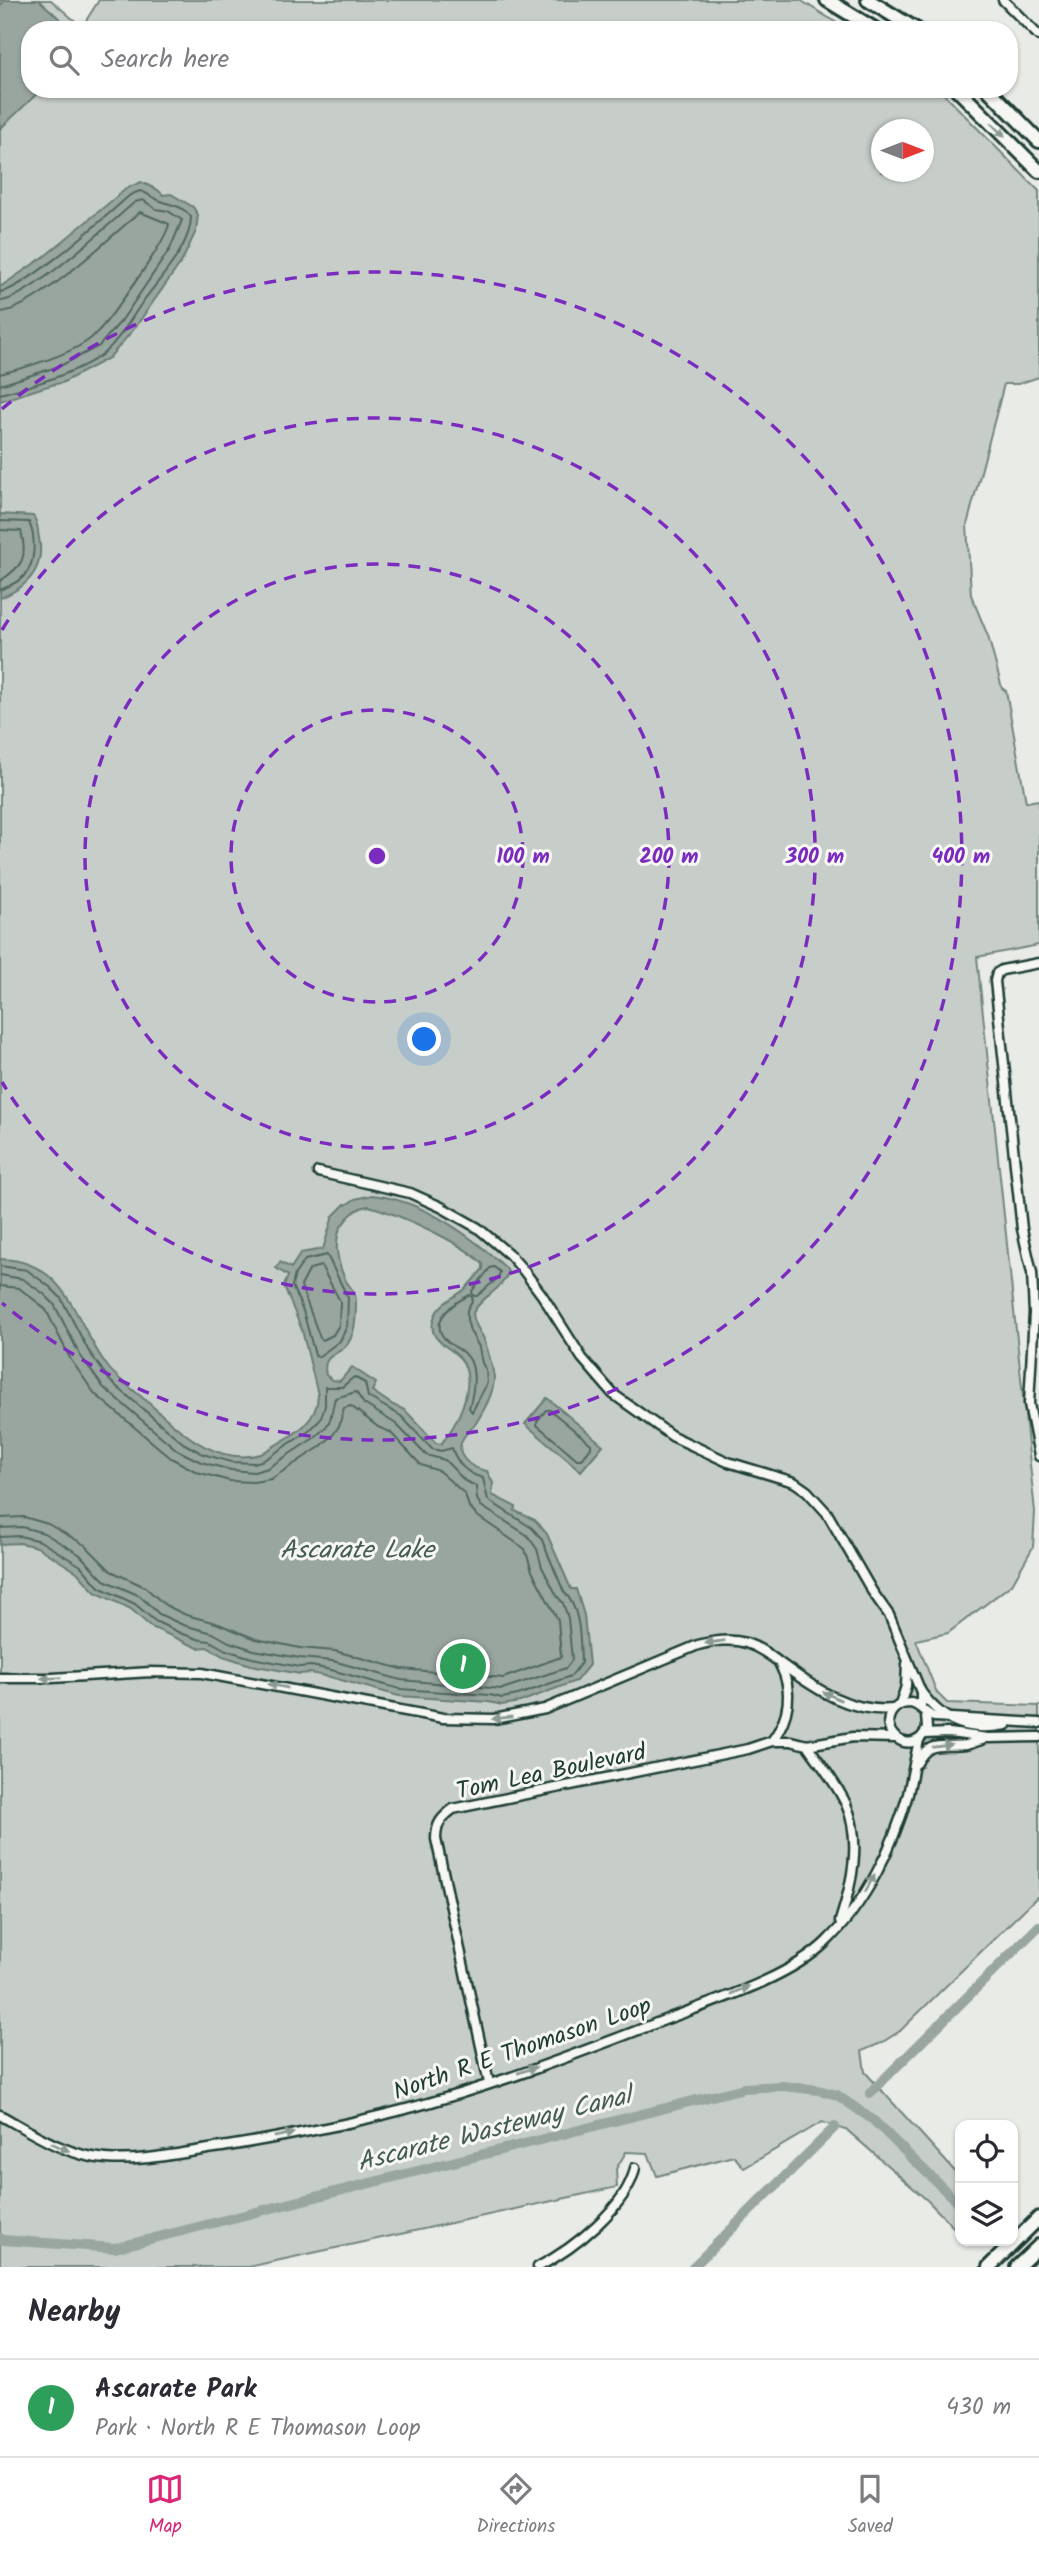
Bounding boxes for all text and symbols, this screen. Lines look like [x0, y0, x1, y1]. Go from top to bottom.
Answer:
search box [21, 21, 1018, 98]
text: Search here [101, 39, 229, 81]
icon: search [45, 41, 83, 79]
north arrow [871, 119, 934, 182]
one-way arrow [990, 121, 1006, 138]
text: 100 m [496, 841, 550, 874]
text: 200 m [639, 841, 699, 874]
text: 300 m [785, 841, 844, 874]
text: 400 m [932, 841, 990, 874]
centre of rings [365, 844, 389, 868]
your location [407, 1022, 441, 1056]
water label: Ascarate Lake [280, 1530, 436, 1572]
one-way arrow [704, 1637, 726, 1648]
pin: 1 [440, 1640, 486, 1692]
one-way arrow [40, 1672, 62, 1683]
one-way arrow [267, 1680, 289, 1691]
one-way arrow [822, 1691, 842, 1702]
one-way arrow [491, 1712, 513, 1723]
street label: Tom Lea Boulevard [453, 1733, 651, 1812]
one-way arrow [931, 1741, 953, 1752]
one-way arrow [864, 1873, 876, 1893]
one-way arrow [730, 1985, 751, 1996]
street label: North R E Thomason Loop [388, 1987, 657, 2112]
one-way arrow [516, 2064, 537, 2075]
water label: Ascarate Wasteway Canal [353, 2074, 641, 2184]
map controls [955, 2120, 1018, 2246]
button: locate [955, 2120, 1018, 2183]
one-way arrow [273, 2130, 295, 2141]
one-way arrow [50, 2142, 71, 2153]
button: layers [955, 2183, 1018, 2246]
text: Nearby [28, 2289, 120, 2337]
text: Ascarate Park [95, 2369, 256, 2411]
text: 1 [48, 2390, 54, 2426]
text: 430 m [946, 2390, 1011, 2426]
text: Park · North R E Thomason Loop [95, 2411, 420, 2447]
tab: Map [146, 2470, 184, 2542]
tab: Directions [477, 2470, 555, 2542]
tab: Saved [848, 2470, 893, 2542]

